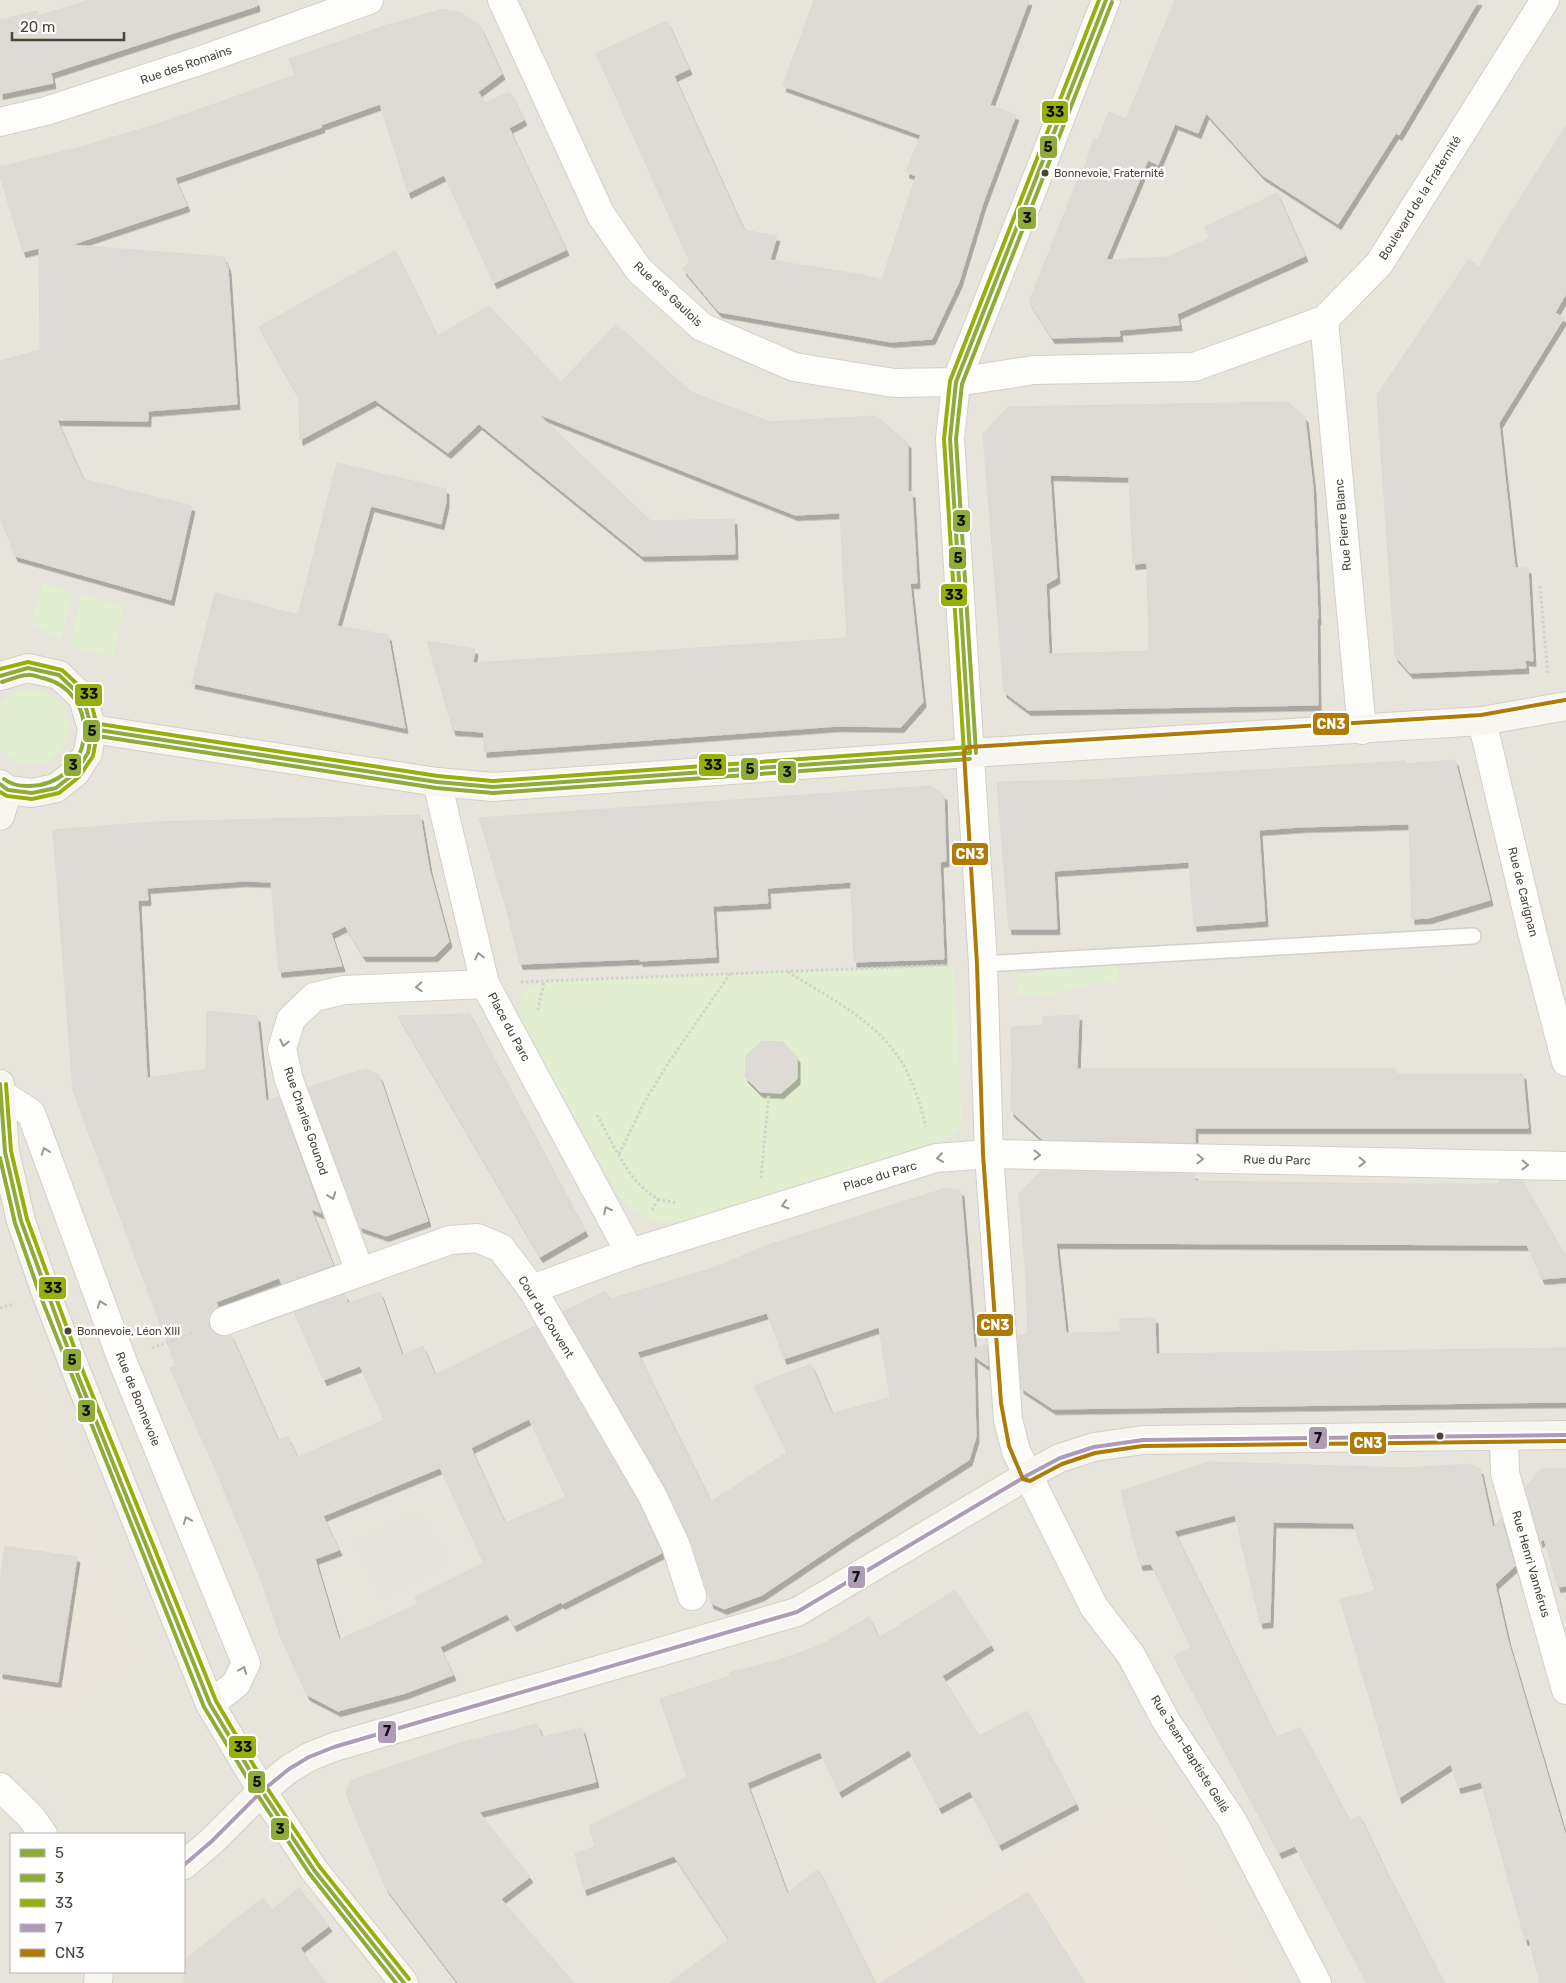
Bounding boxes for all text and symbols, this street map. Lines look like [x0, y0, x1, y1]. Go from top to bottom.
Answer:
scale bar [12, 10, 125, 42]
text: 20 m [20, 18, 55, 36]
street label: Rue des Romains [138, 43, 234, 87]
line badge: 33 [1041, 100, 1069, 124]
text: 33 [1046, 104, 1064, 121]
street label: Boulevard de la Fraternité [1376, 133, 1464, 263]
line badge: 5 [1039, 135, 1058, 159]
text: 5 [1043, 139, 1053, 156]
place label: Bonnevoie, Fraternité [1054, 167, 1164, 180]
marker: Bonnevoie, Fraternité [1040, 168, 1050, 178]
line badge: 3 [1017, 206, 1037, 230]
text: 3 [1022, 210, 1032, 227]
street label: Rue des Gaulois [631, 259, 705, 329]
street label: Rue Pierre Blanc [1332, 478, 1354, 572]
line badge: 3 [952, 509, 971, 533]
text: 3 [956, 513, 966, 530]
line badge: 5 [948, 546, 967, 570]
text: 5 [953, 550, 963, 567]
line badge: 33 [940, 583, 968, 607]
text: 33 [945, 587, 963, 604]
line badge: 33 [74, 683, 103, 707]
text: 33 [80, 686, 98, 703]
line badge: CN3 [1312, 712, 1350, 736]
text: CN3 [1316, 716, 1346, 733]
line badge: 5 [82, 719, 101, 743]
text: 5 [87, 723, 97, 740]
line badge: 3 [63, 753, 82, 777]
line badge: 33 [698, 753, 727, 777]
text: 3 [68, 757, 78, 774]
text: 33 [704, 757, 722, 774]
line badge: 5 [740, 757, 759, 781]
line badge: 3 [777, 760, 797, 784]
text: 5 [745, 761, 755, 778]
text: 3 [782, 764, 792, 781]
line badge: CN3 [951, 842, 989, 866]
text: CN3 [955, 846, 985, 863]
street label: Rue de Carignan [1505, 846, 1541, 938]
one-way arrow [474, 952, 485, 961]
one-way arrow [415, 981, 423, 992]
street label: Place du Parc [485, 990, 533, 1064]
one-way arrow [279, 1038, 290, 1047]
street label: Rue Charles Gounod [281, 1065, 331, 1177]
one-way arrow [41, 1148, 51, 1156]
one-way arrow [1034, 1150, 1042, 1161]
street label: Rue du Parc [1243, 1152, 1311, 1168]
one-way arrow [936, 1153, 945, 1163]
one-way arrow [1196, 1153, 1204, 1164]
one-way arrow [1359, 1157, 1367, 1167]
street label: Place du Parc [842, 1158, 919, 1194]
one-way arrow [1522, 1160, 1529, 1170]
one-way arrow [326, 1192, 336, 1200]
one-way arrow [781, 1199, 789, 1209]
one-way arrow [603, 1206, 613, 1215]
street label: Cour du Couvent [515, 1274, 577, 1361]
line badge: 33 [38, 1276, 67, 1300]
text: 33 [44, 1280, 62, 1297]
one-way arrow [97, 1300, 107, 1309]
line badge: CN3 [976, 1313, 1014, 1337]
text: CN3 [980, 1317, 1010, 1334]
place label: Bonnevoie, Léon XIII [77, 1325, 180, 1338]
marker: Bonnevoie, Léon XIII [63, 1326, 73, 1336]
line badge: 5 [62, 1348, 82, 1372]
street label: Rue de Bonnevoie [113, 1350, 163, 1448]
text: 5 [67, 1352, 77, 1369]
line badge: 3 [77, 1399, 96, 1423]
text: 3 [81, 1403, 91, 1420]
line badge: 7 [1308, 1426, 1328, 1450]
text: 7 [1314, 1430, 1322, 1447]
line badge: CN3 [1349, 1431, 1387, 1455]
unlabelled marker [1435, 1431, 1445, 1441]
text: CN3 [1353, 1435, 1383, 1452]
street label: Rue Henri Vannérus [1509, 1509, 1553, 1619]
one-way arrow [183, 1516, 194, 1525]
line badge: 7 [847, 1565, 866, 1589]
text: 7 [852, 1569, 860, 1586]
one-way arrow [236, 1666, 247, 1675]
street label: Rue Jean-Baptiste Gellé [1148, 1693, 1232, 1816]
line badge: 7 [377, 1720, 397, 1744]
text: 7 [383, 1723, 391, 1740]
line badge: 33 [228, 1735, 257, 1759]
text: 33 [234, 1739, 252, 1756]
line badge: 5 [247, 1770, 266, 1794]
text: 5 [252, 1774, 262, 1791]
line badge: 3 [270, 1817, 290, 1841]
text: 3 [275, 1821, 285, 1838]
legend [10, 1833, 185, 1973]
text: 5 [55, 1844, 64, 1862]
text: 3 [55, 1869, 64, 1887]
text: 33 [55, 1894, 73, 1912]
text: 7 [55, 1919, 63, 1937]
text: CN3 [55, 1944, 84, 1962]

